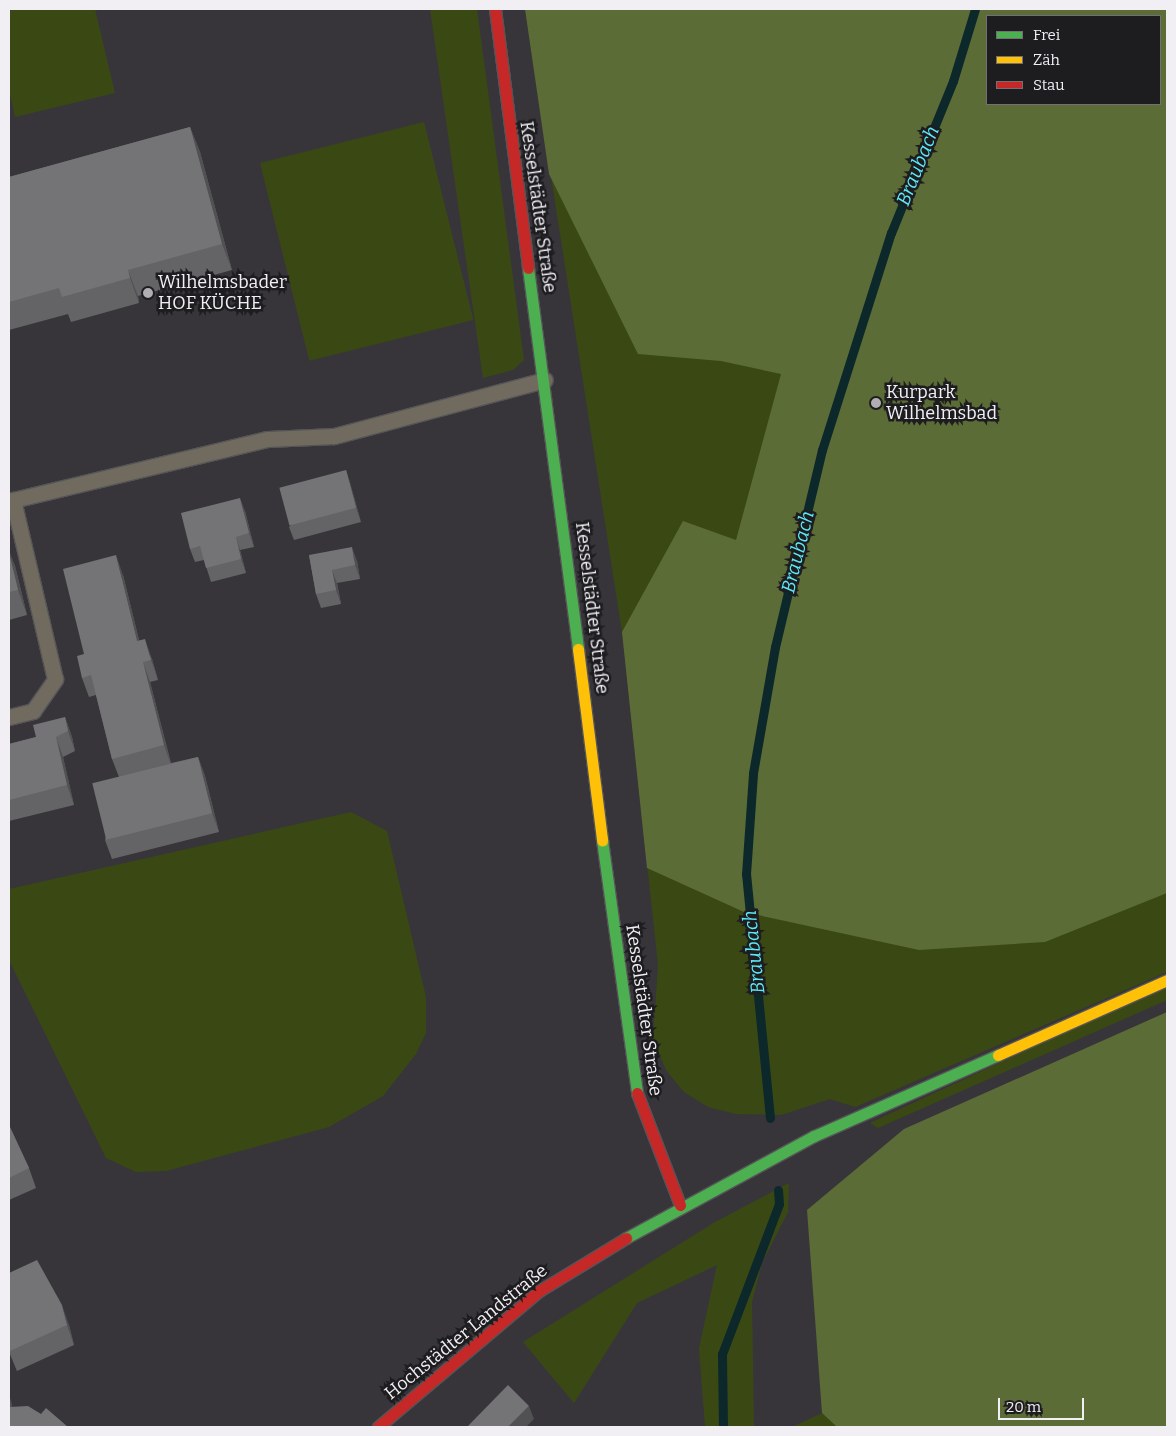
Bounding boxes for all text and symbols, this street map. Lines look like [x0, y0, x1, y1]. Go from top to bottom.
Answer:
legend [986, 15, 1161, 105]
text: Frei [1033, 26, 1060, 44]
text: Zäh [1033, 51, 1060, 69]
text: Stau [1033, 76, 1065, 94]
street label: Kesselstädter Straße [515, 120, 561, 294]
water label: Braubach [892, 123, 944, 209]
place label: Wilhelmsbader HOF KÜCHE [158, 272, 287, 314]
marker: Wilhelmsbader HOF KÜCHE [142, 287, 154, 299]
place label: Kurpark Wilhelmsbad [886, 382, 997, 424]
marker: Kurpark Wilhelmsbad [870, 397, 882, 409]
water label: Braubach [777, 509, 819, 595]
street label: Kesselstädter Straße [571, 521, 613, 695]
water label: Braubach [738, 909, 770, 995]
street label: Kesselstädter Straße [621, 923, 667, 1097]
street label: Hochstädter Landstraße [380, 1260, 552, 1404]
scale bar [1001, 1388, 1087, 1420]
text: 20 m [1006, 1398, 1041, 1416]

